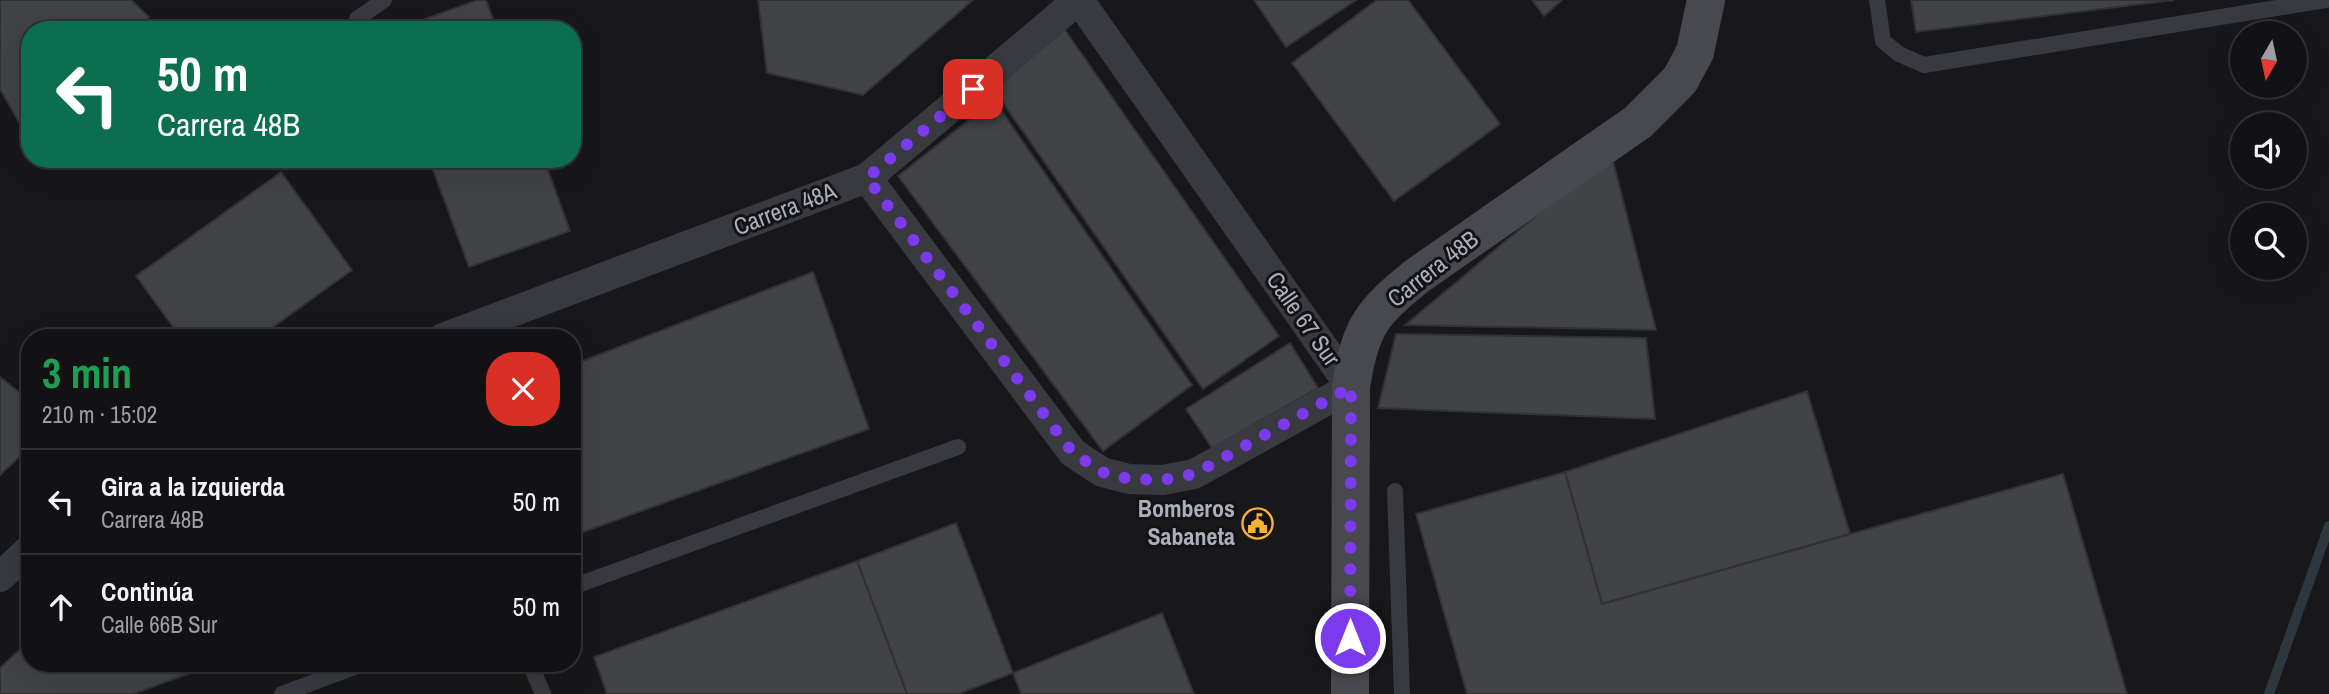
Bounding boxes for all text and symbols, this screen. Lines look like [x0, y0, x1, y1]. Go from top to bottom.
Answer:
north arrow [2230, 21, 2306, 98]
map controls [2230, 21, 2307, 280]
text: 50 m [157, 40, 249, 106]
icon: left [42, 49, 133, 140]
pin [943, 59, 1003, 119]
icon: arrive [954, 70, 992, 108]
text: Carrera 48B [157, 103, 300, 146]
button: sound [2230, 112, 2307, 189]
street label: Carrera 48A [729, 174, 841, 242]
button: search [2230, 203, 2307, 280]
street label: Carrera 48B [1380, 223, 1484, 314]
street label: Calle 67 Sur [1260, 265, 1348, 372]
text: 3 min [42, 345, 132, 401]
button: close [486, 352, 560, 426]
text: 210 m · 15:02 [42, 399, 157, 430]
text: Gira a la izquierda [101, 469, 285, 504]
icon: left [42, 483, 80, 521]
text: 50 m [513, 484, 560, 519]
place label: Bomberos Sabaneta [1138, 492, 1235, 552]
text: Carrera 48B [101, 504, 204, 535]
public building icon: Bomberos Sabaneta [1241, 506, 1275, 540]
text: Continúa [101, 574, 193, 609]
icon: ahead [42, 588, 80, 626]
text: 50 m [513, 589, 560, 624]
position arrow [1313, 601, 1387, 675]
text: Calle 66B Sur [101, 609, 217, 640]

